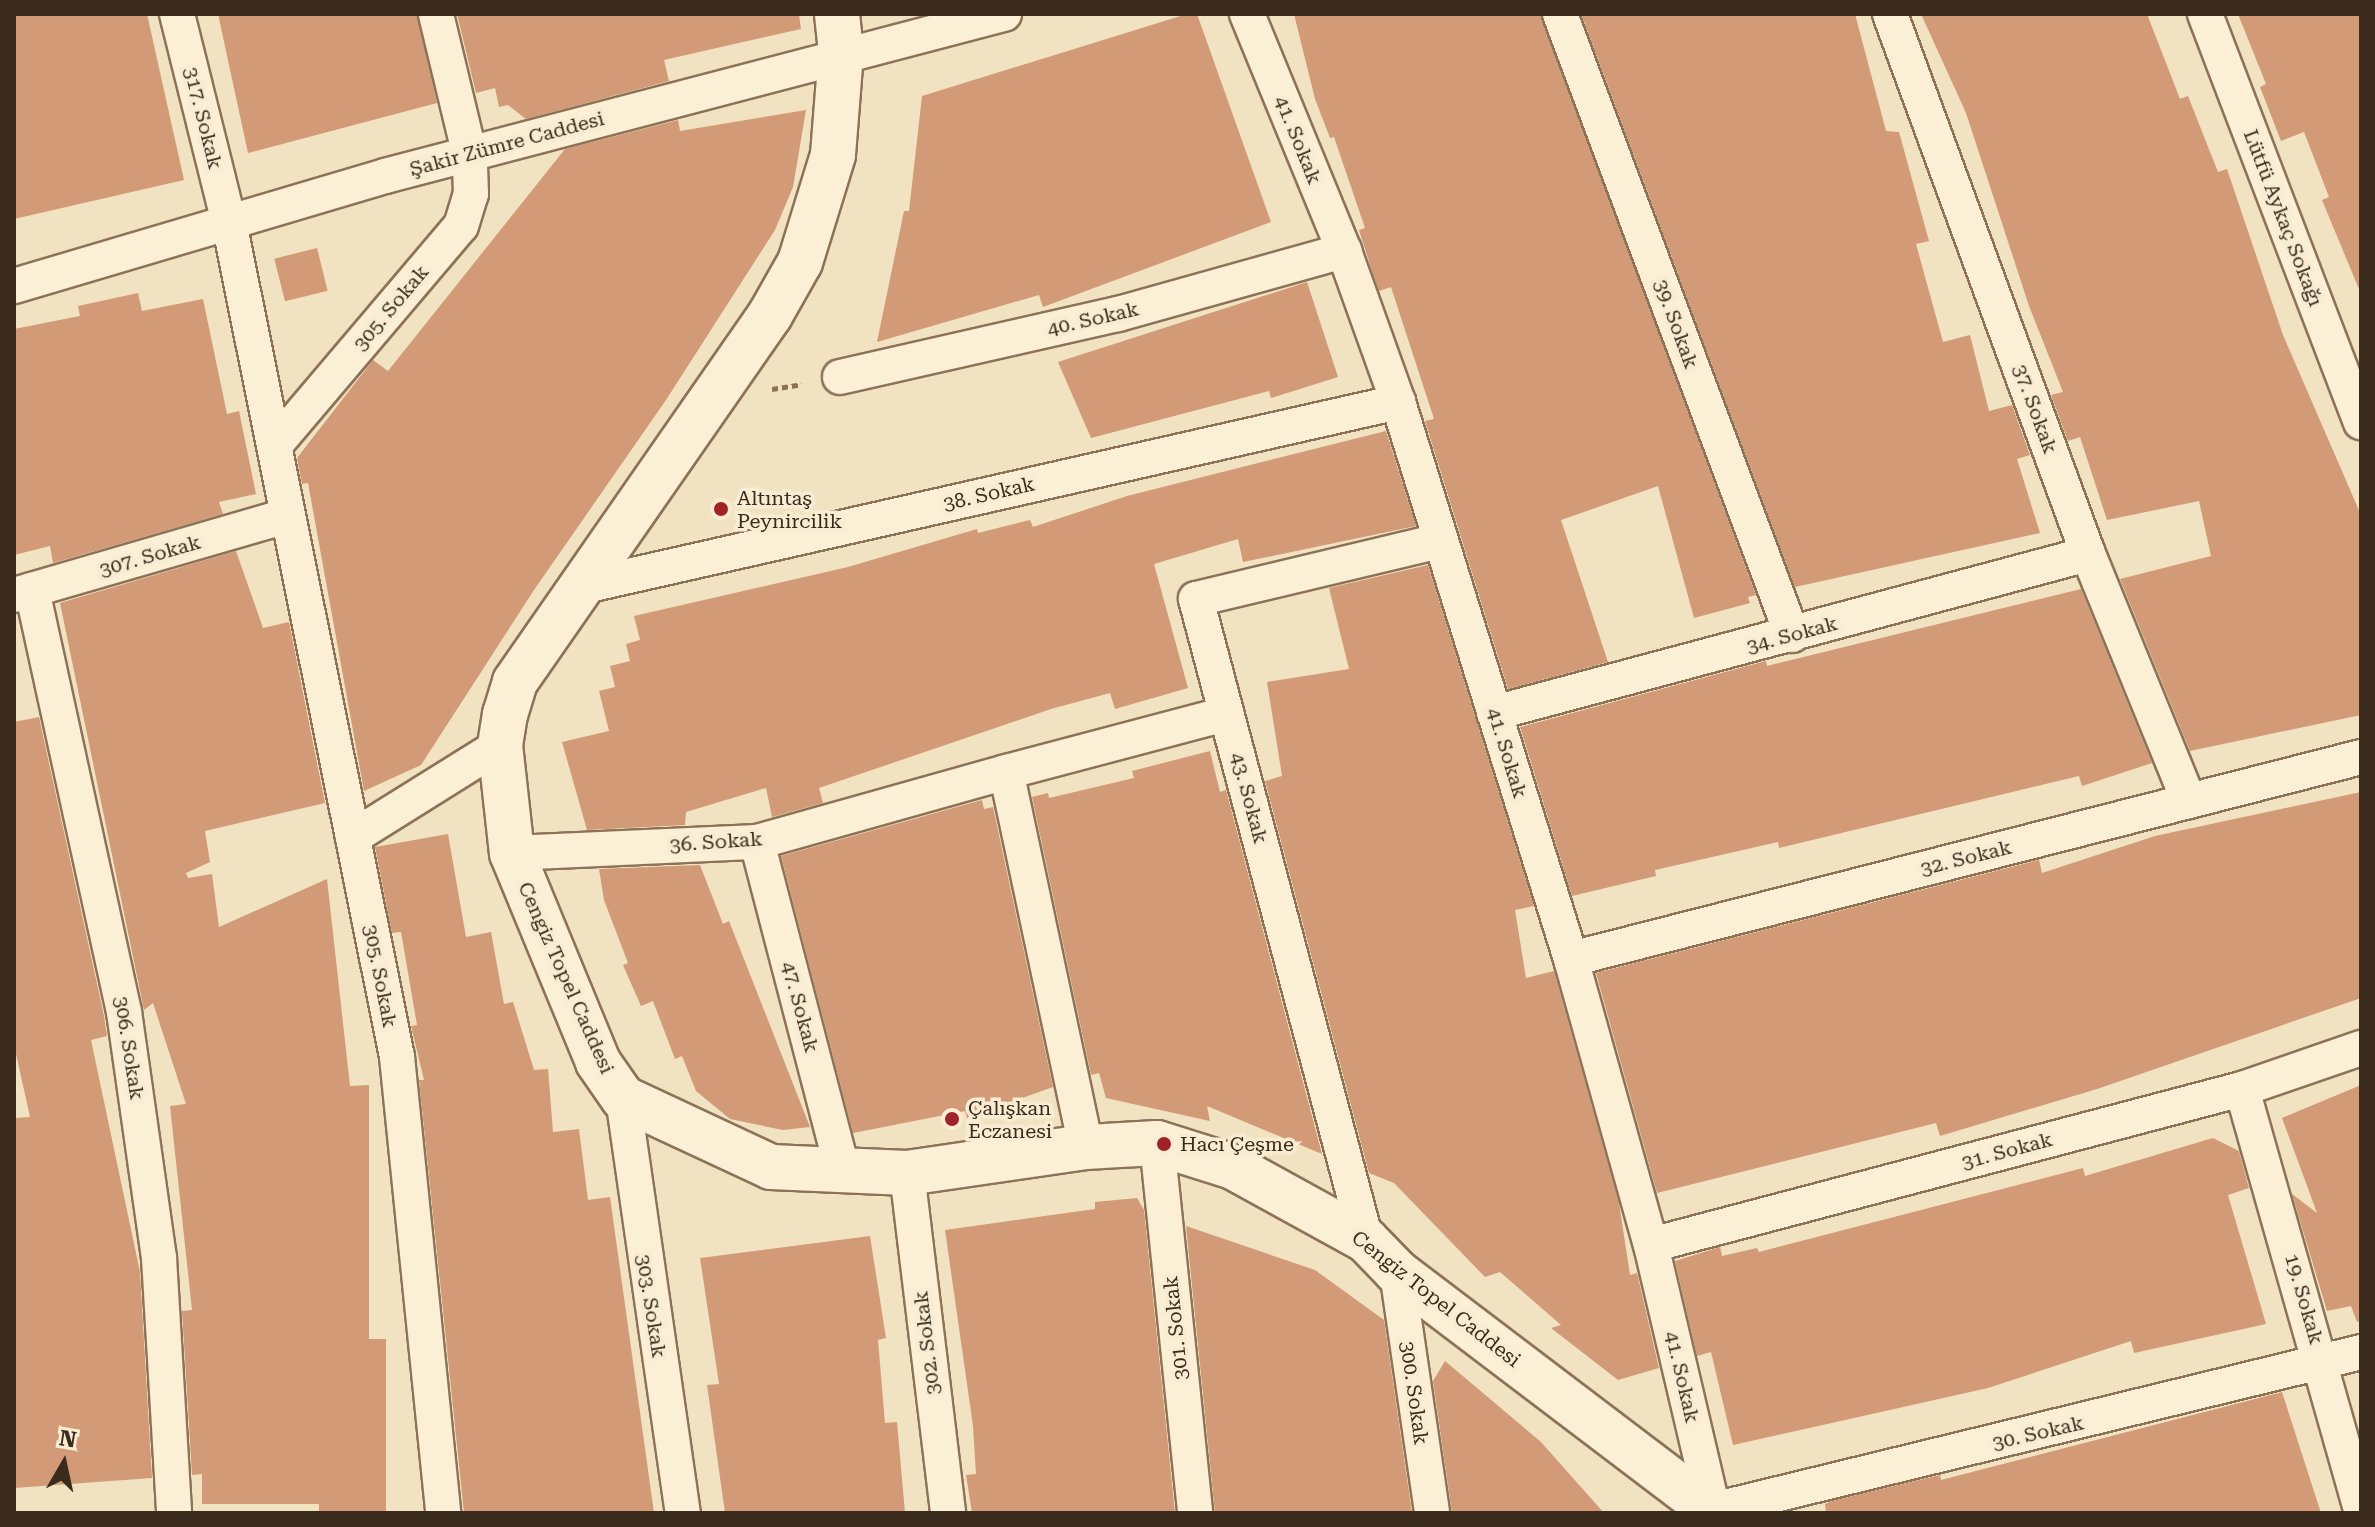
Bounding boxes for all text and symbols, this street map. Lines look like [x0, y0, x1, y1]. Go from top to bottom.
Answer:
street label: 317. Sokak [179, 64, 227, 172]
street label: 41. Sokak [1269, 92, 1327, 188]
street label: Şakir Zümre Caddesi [407, 106, 607, 182]
street label: Lütfü Aykaç Sokağı [2238, 126, 2328, 310]
street label: 305. Sokak [348, 260, 434, 356]
street label: 39. Sokak [1649, 276, 1703, 372]
street label: 40. Sokak [1045, 297, 1141, 341]
street label: 37. Sokak [2008, 361, 2062, 457]
street label: 38. Sokak [941, 472, 1037, 516]
place label: Altıntaş Peynircilik [737, 486, 842, 533]
marker: Altıntaş Peynircilik [712, 500, 730, 518]
street label: 307. Sokak [97, 530, 203, 582]
street label: 34. Sokak [1744, 611, 1840, 659]
street label: 41. Sokak [1482, 705, 1532, 801]
street label: 43. Sokak [1225, 750, 1273, 846]
street label: 36. Sokak [669, 827, 763, 857]
street label: 32. Sokak [1918, 835, 2014, 881]
street label: Cengiz Topel Caddesi [513, 878, 619, 1078]
street label: 305. Sokak [358, 922, 402, 1030]
street label: 47. Sokak [776, 959, 824, 1055]
street label: 306. Sokak [109, 995, 149, 1101]
place label: Çalışkan Eczanesi [968, 1096, 1052, 1143]
marker: Çalışkan Eczanesi [943, 1110, 961, 1128]
street label: 31. Sokak [1959, 1127, 2055, 1175]
place label: Hacı Çeşme [1180, 1132, 1294, 1156]
marker: Hacı Çeşme [1155, 1135, 1173, 1153]
street label: Cengiz Topel Caddesi [1347, 1226, 1525, 1372]
street label: 19. Sokak [2280, 1251, 2328, 1347]
street label: 303. Sokak [631, 1253, 671, 1359]
street label: 301. Sokak [1159, 1275, 1193, 1381]
street label: 302. Sokak [909, 1290, 945, 1396]
street label: 41. Sokak [1660, 1329, 1704, 1425]
street label: 300. Sokak [1395, 1340, 1433, 1446]
street label: 30. Sokak [1990, 1411, 2086, 1455]
north arrow [24, 1423, 104, 1503]
text: N [57, 1425, 78, 1452]

